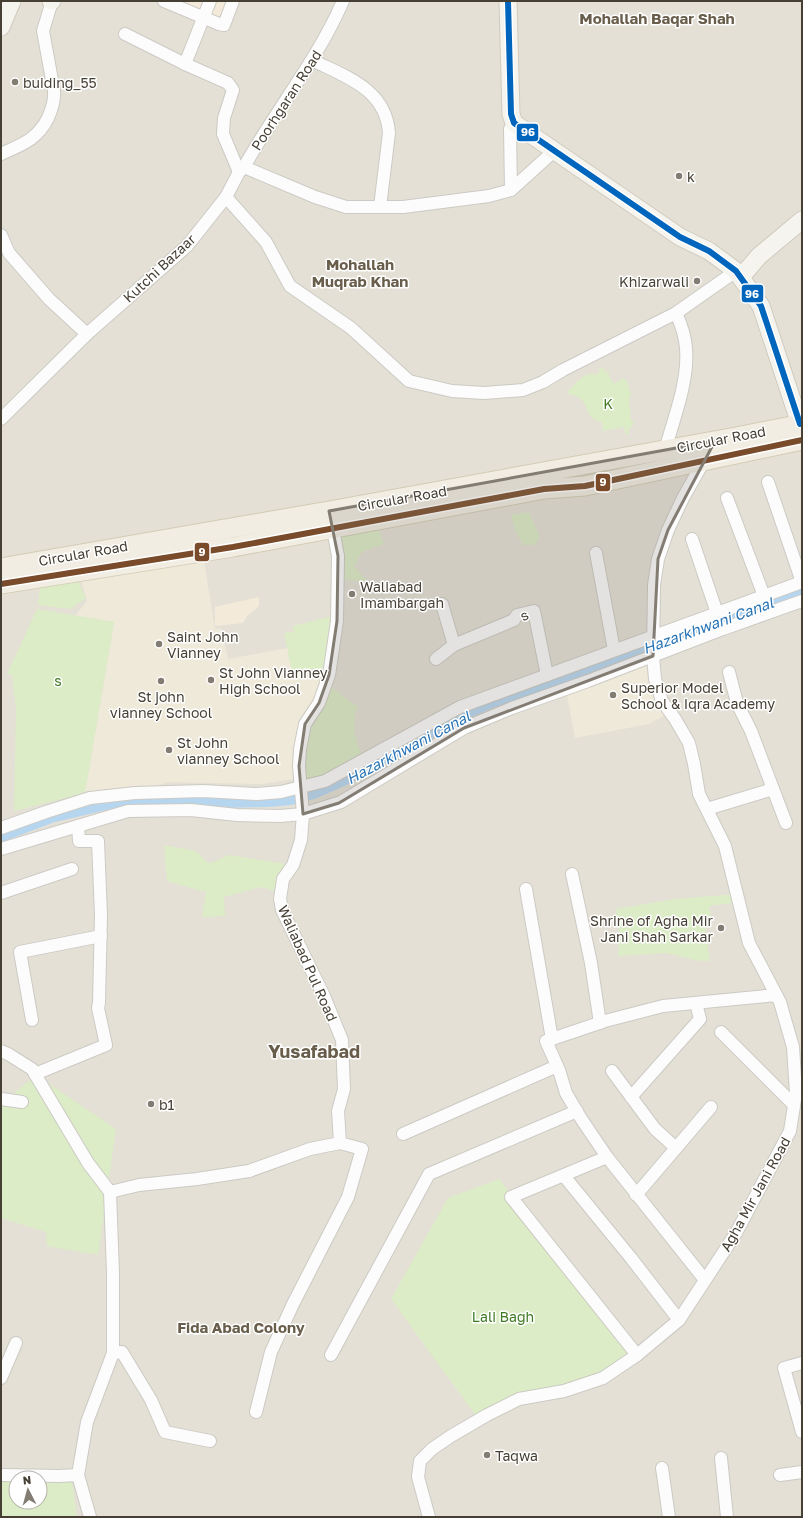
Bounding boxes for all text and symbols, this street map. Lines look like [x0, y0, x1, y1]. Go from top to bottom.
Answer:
district label: Mohallah Baqar Shah [579, 9, 735, 27]
street label: Poorhgaran Road [247, 47, 325, 153]
place label: buiding_55 [23, 74, 97, 91]
marker: buiding_55 [10, 77, 20, 87]
line badge: 96 [516, 123, 539, 142]
text: 96 [521, 125, 535, 138]
place label: k [687, 168, 695, 185]
marker: k [674, 171, 684, 181]
street label: Kutchi Bazaar [119, 230, 199, 306]
district label: Mohallah Muqrab Khan [312, 255, 408, 290]
place label: Khizarwali [619, 273, 689, 290]
marker: Khizarwali [692, 276, 702, 286]
line badge: 96 [741, 284, 764, 303]
text: 96 [745, 287, 759, 300]
park label: K [603, 395, 613, 412]
street label: Circular Road [675, 422, 767, 456]
line badge: 9 [595, 473, 611, 492]
text: 9 [600, 475, 607, 488]
street label: Circular Road [356, 482, 448, 514]
street label: Circular Road [37, 537, 129, 569]
line badge: 9 [194, 542, 210, 562]
text: 9 [199, 545, 206, 558]
place label: Waliabad Imambargah [360, 578, 444, 611]
marker: Waliabad Imambargah [347, 589, 357, 599]
water label: Hazarkhwani Canal [640, 593, 777, 657]
street label: s [517, 606, 531, 624]
place label: Saint John Vianney [167, 628, 239, 661]
marker: Saint John Vianney [154, 639, 164, 649]
place label: St John Vianney High School [219, 664, 328, 697]
park label: s [54, 672, 62, 689]
marker: St John Vianney High School [206, 675, 216, 685]
marker: St john vianney School [156, 676, 166, 686]
place label: Superior Model School & Iqra Academy [621, 679, 775, 712]
place label: St john vianney School [110, 688, 212, 721]
marker: Superior Model School & Iqra Academy [608, 690, 618, 700]
water label: Hazarkhwani Canal [343, 706, 474, 787]
place label: St John vianney School [177, 734, 279, 767]
marker: St John vianney School [164, 745, 174, 755]
street label: Waliabad Pul Road [275, 902, 341, 1024]
place label: Shrine of Agha Mir Jani Shah Sarkar [590, 912, 714, 945]
marker: Shrine of Agha Mir Jani Shah Sarkar [716, 923, 726, 933]
district label: Yusafabad [268, 1040, 360, 1062]
place label: b1 [159, 1096, 175, 1113]
marker: b1 [146, 1099, 156, 1109]
street label: Agha Mir Jani Road [716, 1134, 794, 1254]
park label: Lali Bagh [472, 1308, 534, 1325]
district label: Fida Abad Colony [177, 1318, 305, 1336]
place label: Taqwa [495, 1447, 538, 1464]
marker: Taqwa [482, 1450, 492, 1460]
north arrow [8, 1470, 48, 1510]
text: N [22, 1473, 32, 1486]

